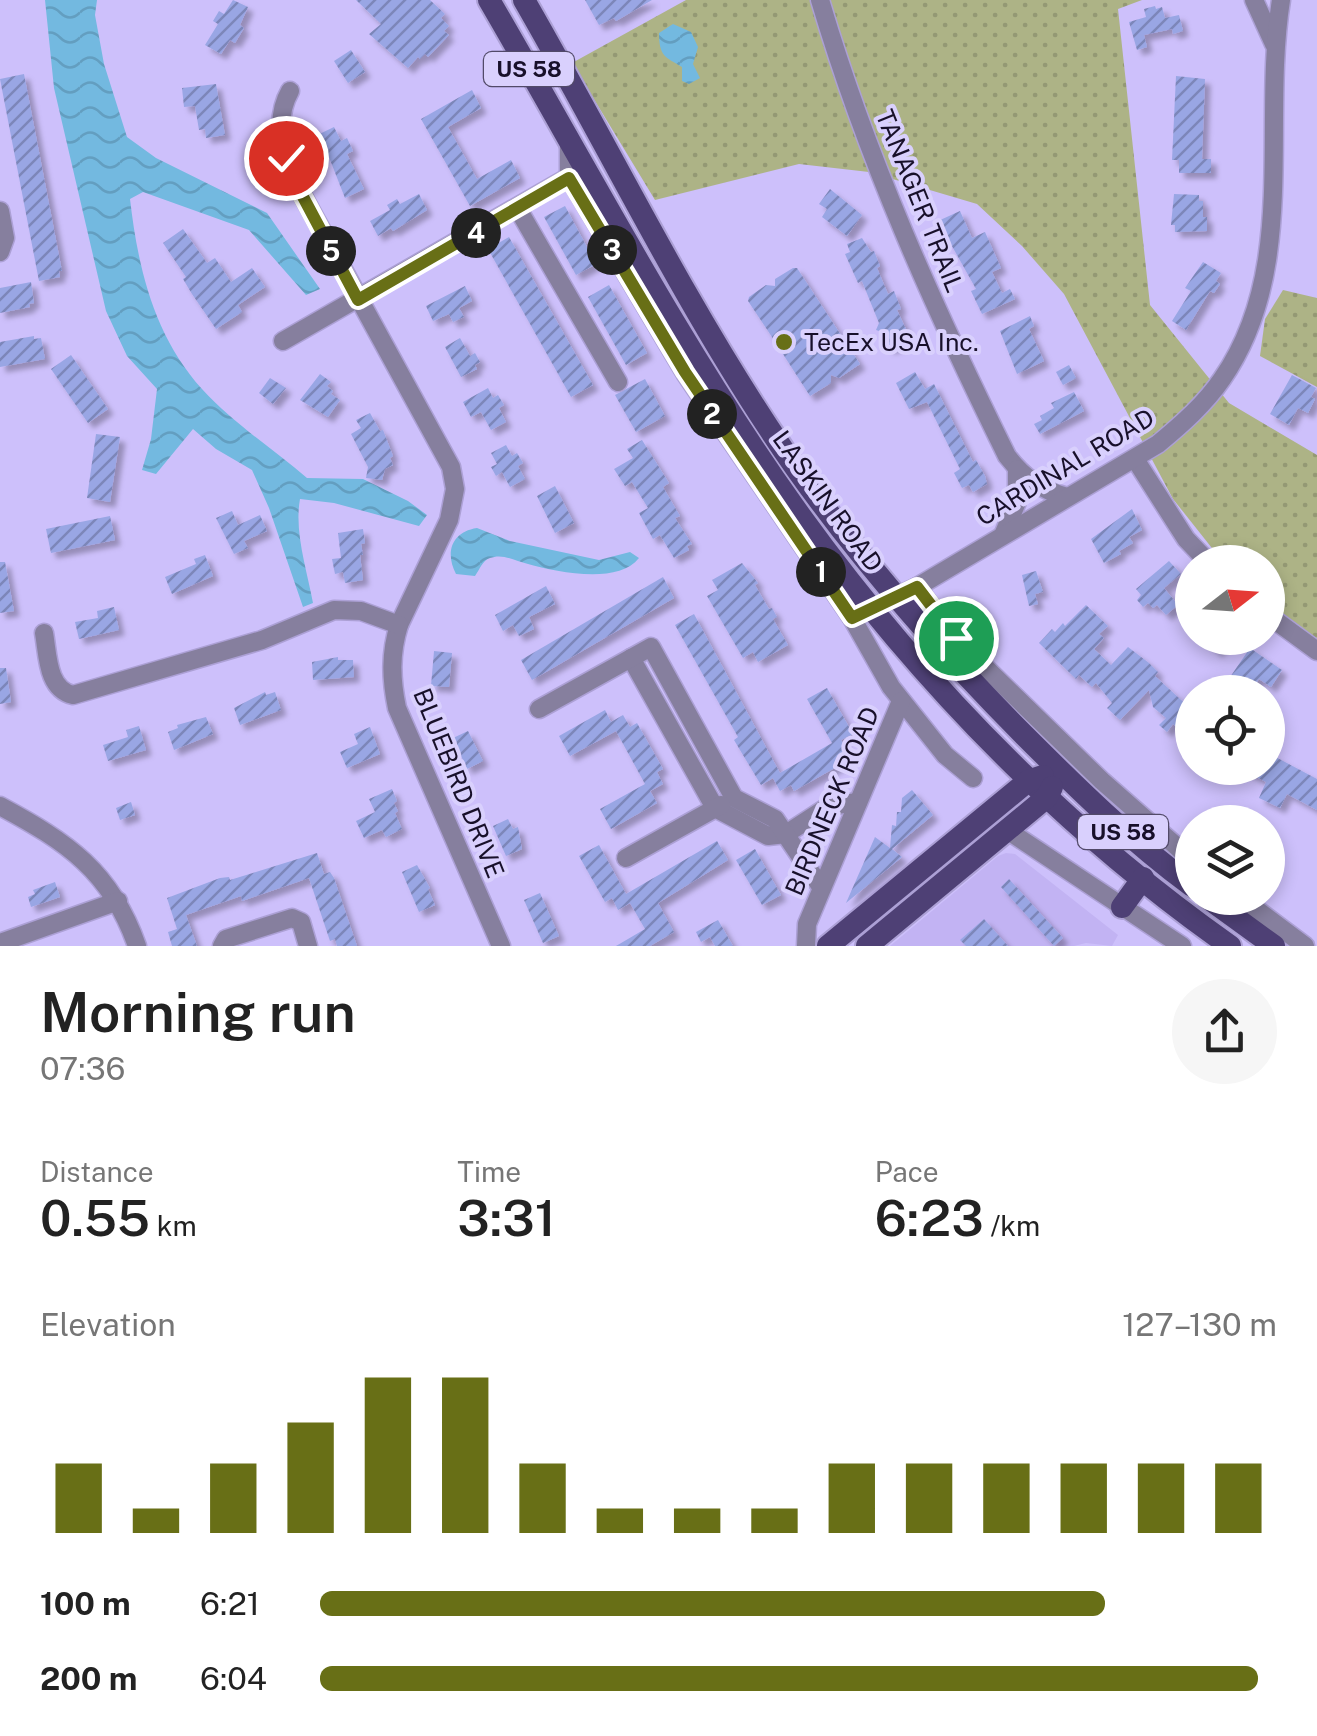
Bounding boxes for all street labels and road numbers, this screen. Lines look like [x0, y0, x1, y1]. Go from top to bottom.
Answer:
road number: US 58 [484, 52, 574, 86]
street label: TANAGER TRAIL [870, 105, 970, 297]
street label: CARDINAL ROAD [971, 402, 1159, 532]
street label: LASKIN ROAD [767, 425, 889, 577]
street label: BLUEBIRD DRIVE [407, 684, 511, 882]
street label: BIRDNECK ROAD [779, 702, 885, 900]
road number: US 58 [1078, 815, 1168, 849]

